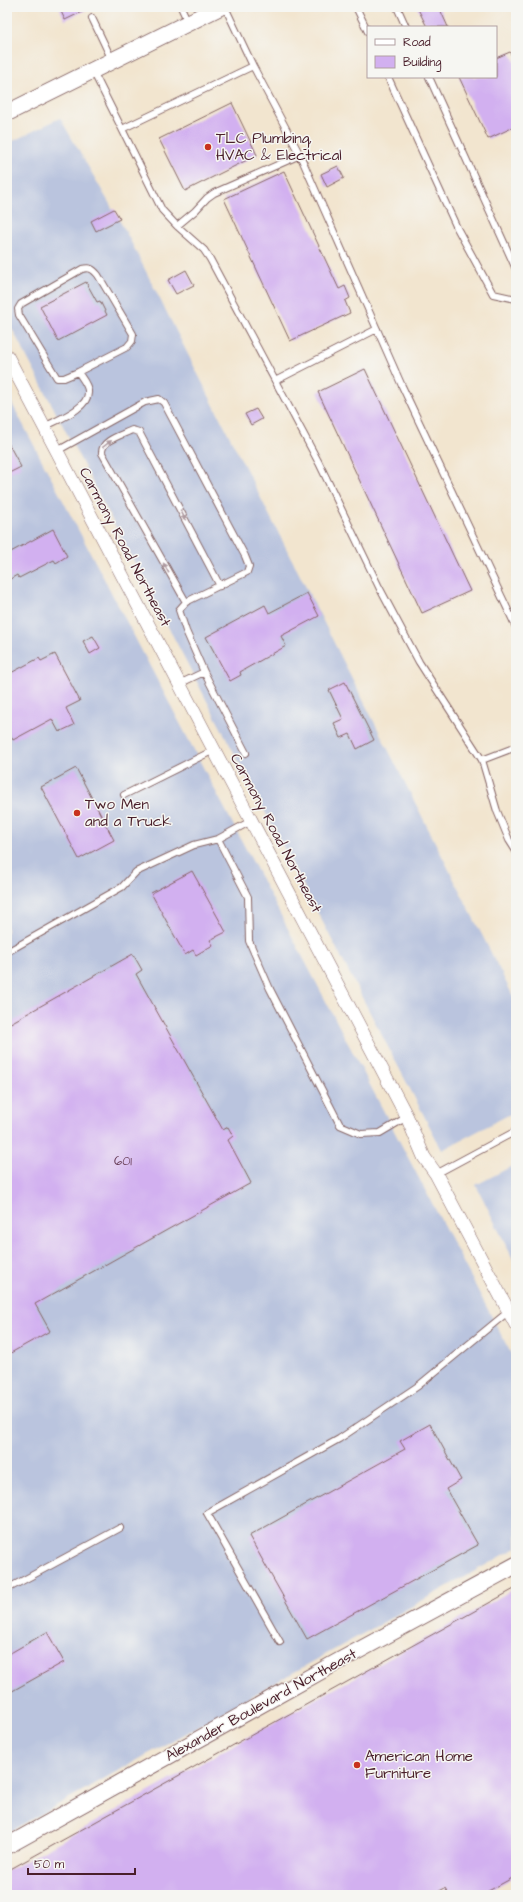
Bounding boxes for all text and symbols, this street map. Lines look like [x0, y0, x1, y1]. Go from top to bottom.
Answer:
legend [367, 26, 497, 78]
text: Road [403, 34, 431, 51]
text: Building [403, 54, 441, 72]
place label: TLC Plumbing, HVAC & Electrical [216, 128, 342, 166]
marker: TLC Plumbing, HVAC & Electrical [203, 142, 213, 152]
one-way arrow [102, 440, 113, 448]
street label: Carmony Road Northeast [73, 464, 176, 631]
one-way arrow [180, 510, 186, 521]
one-way arrow [163, 562, 170, 574]
street label: Carmony Road Northeast [224, 750, 327, 917]
place label: Two Men and a Truck [85, 794, 171, 832]
marker: Two Men and a Truck [72, 808, 82, 818]
house number: 601 [114, 1152, 132, 1170]
street label: Alexander Boulevard Northeast [161, 1643, 361, 1767]
place label: American Home Furniture [365, 1746, 473, 1784]
marker: American Home Furniture [352, 1760, 362, 1770]
scale bar [28, 1850, 135, 1876]
text: 50 m [34, 1856, 65, 1873]

